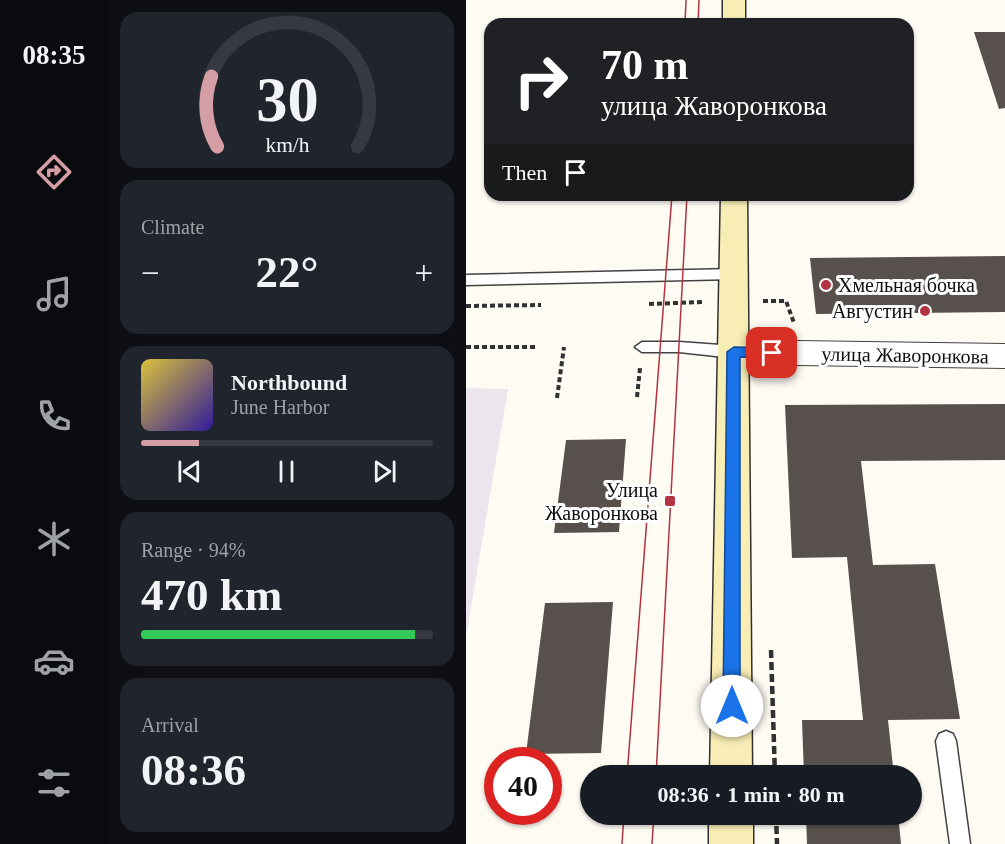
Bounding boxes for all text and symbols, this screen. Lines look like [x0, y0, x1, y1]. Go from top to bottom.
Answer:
text: 08:35 [23, 40, 86, 70]
icon: right [502, 42, 580, 120]
text: 70 m [601, 42, 689, 88]
text: 30 [256, 65, 318, 134]
text: улица Жаворонкова [601, 91, 827, 121]
text: km/h [265, 133, 309, 157]
icon: directions [33, 151, 75, 193]
icon: arrive [559, 156, 592, 189]
text: Then [502, 160, 547, 185]
text: Climate [141, 216, 204, 238]
text: 22° [256, 247, 319, 297]
text: − [141, 255, 160, 291]
text: + [414, 255, 433, 291]
icon: music [33, 273, 75, 315]
place label: Хмельная бочка [838, 274, 975, 296]
marker: Хмельная бочка [819, 278, 833, 292]
place label: Августин [832, 300, 913, 323]
marker: Августин [918, 304, 932, 318]
pin [746, 327, 797, 378]
icon: arrive [755, 336, 788, 369]
street label: улица Жаворонкова [821, 343, 989, 368]
text: Northbound [231, 370, 347, 395]
icon: phone [33, 395, 75, 437]
text: June Harbor [231, 396, 329, 418]
icon: previous [173, 455, 206, 488]
icon: pause [270, 455, 303, 488]
icon: next [368, 455, 401, 488]
place label: Улица Жаворонкова [545, 479, 658, 525]
marker: Улица Жаворонкова [663, 494, 677, 508]
icon: climate [33, 518, 75, 560]
text: Range · 94% [141, 539, 245, 561]
text: 470 km [141, 570, 282, 620]
icon: car [33, 640, 75, 682]
position arrow [700, 674, 764, 738]
text: Arrival [141, 714, 199, 736]
text: 08:36 [141, 745, 246, 795]
speed limit sign: 40 [484, 747, 562, 825]
icon: filters [33, 762, 75, 804]
text: 08:36 · 1 min · 80 m [658, 782, 845, 807]

